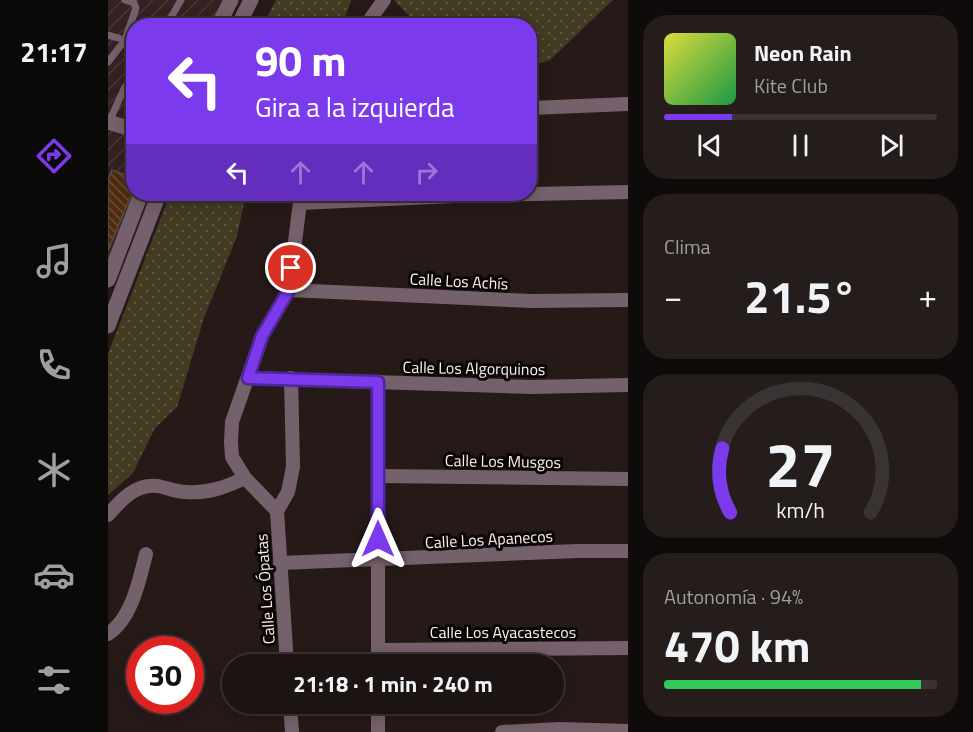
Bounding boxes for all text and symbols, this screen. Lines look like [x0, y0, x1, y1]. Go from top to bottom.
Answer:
text: 90 m [255, 28, 347, 92]
text: 21:17 [20, 31, 88, 72]
text: Neon Rain [754, 36, 852, 70]
icon: left [156, 42, 234, 120]
text: Kite Club [754, 70, 828, 101]
text: Gira a la izquierda [255, 86, 455, 127]
icon: previous [693, 129, 726, 162]
icon: pause [784, 129, 817, 162]
icon: next [875, 129, 908, 162]
icon: directions [33, 135, 75, 177]
icon: left [221, 156, 254, 189]
icon: ahead [284, 156, 317, 189]
icon: ahead [347, 156, 380, 189]
icon: right [410, 156, 443, 189]
text: Clima [664, 231, 711, 262]
icon: music [33, 240, 75, 282]
pin [265, 242, 316, 293]
icon: arrive [274, 251, 307, 284]
text: 21.5° [744, 262, 857, 330]
street label: Calle Los Achís [409, 266, 509, 296]
text: − [664, 271, 682, 321]
text: + [919, 271, 937, 321]
icon: phone [33, 344, 75, 386]
street label: Calle Los Algorquinos [402, 355, 546, 381]
text: 27 [766, 416, 835, 511]
street label: Calle Los Musgos [445, 448, 561, 474]
icon: climate [33, 449, 75, 491]
text: km/h [776, 494, 825, 526]
position arrow [346, 507, 410, 571]
street label: Calle Los Apanecos [424, 524, 554, 554]
street label: Calle Los Ópatas [249, 533, 281, 645]
icon: car [33, 554, 75, 596]
text: Autonomía · 94% [664, 581, 803, 612]
text: 470 km [664, 611, 810, 679]
street label: Calle Los Ayacastecos [430, 620, 576, 644]
speed limit sign: 30 [126, 636, 204, 714]
icon: filters [33, 659, 75, 701]
text: 21:18 · 1 min · 240 m [293, 667, 493, 701]

